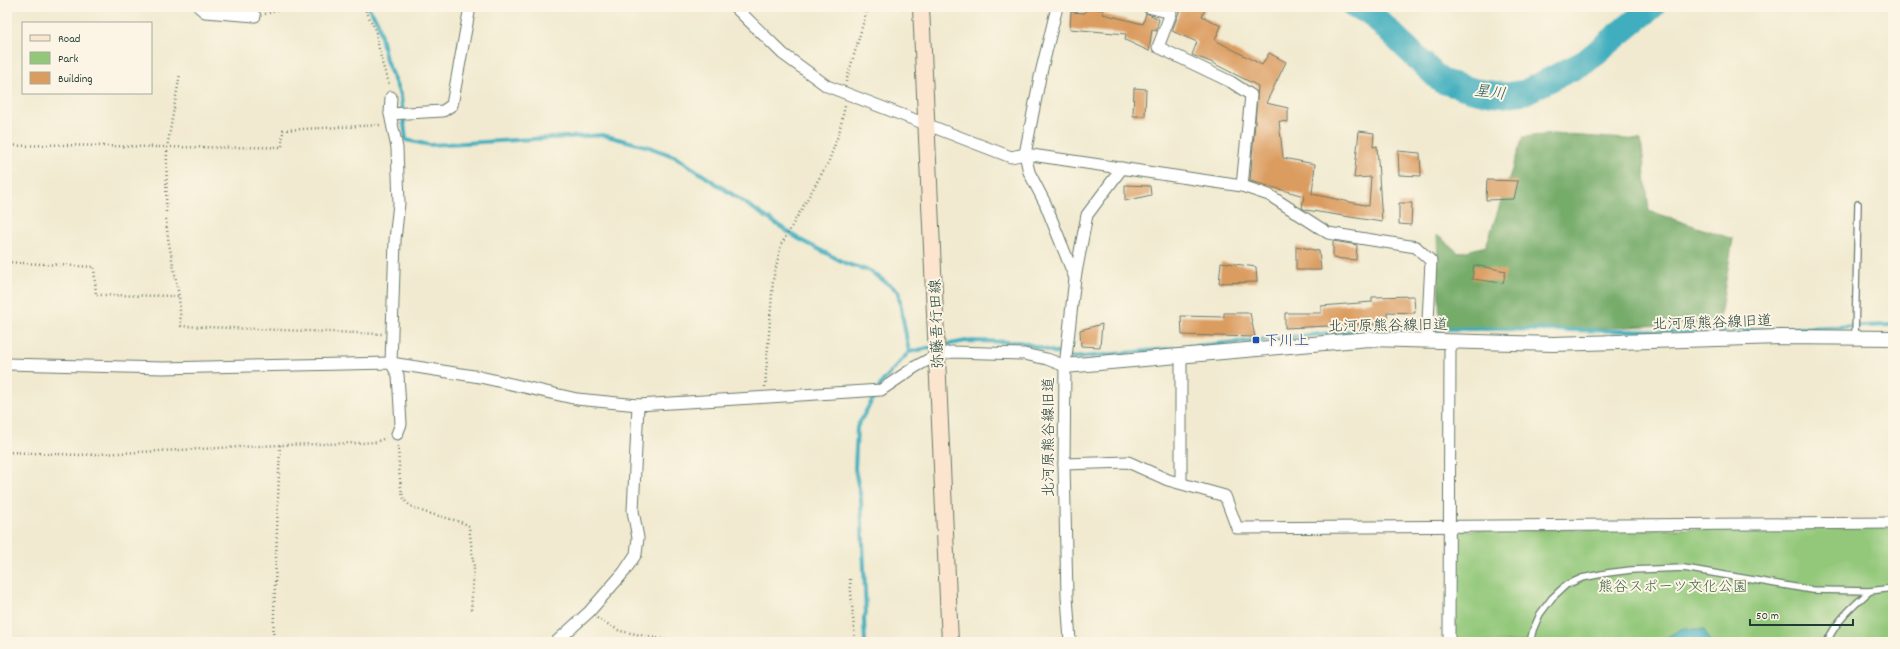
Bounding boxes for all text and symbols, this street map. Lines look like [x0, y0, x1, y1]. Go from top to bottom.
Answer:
legend [22, 22, 152, 94]
text: Road [58, 31, 80, 48]
text: Park [58, 51, 79, 68]
text: Building [58, 71, 93, 88]
water label: 星川 [1472, 80, 1507, 107]
street label: 弥藤吾行田線 [925, 279, 951, 369]
street label: 北河原熊谷線旧道 [1652, 311, 1772, 337]
street label: 北河原熊谷線旧道 [1328, 315, 1448, 339]
place label: 下川上 [1264, 331, 1309, 353]
marker: 下川上 [1251, 335, 1261, 345]
street label: 北河原熊谷線旧道 [1039, 377, 1061, 497]
park label: 熊谷スポーツ文化公園 [1598, 577, 1748, 599]
scale bar [1750, 601, 1853, 627]
text: 50 m [1756, 608, 1779, 625]

